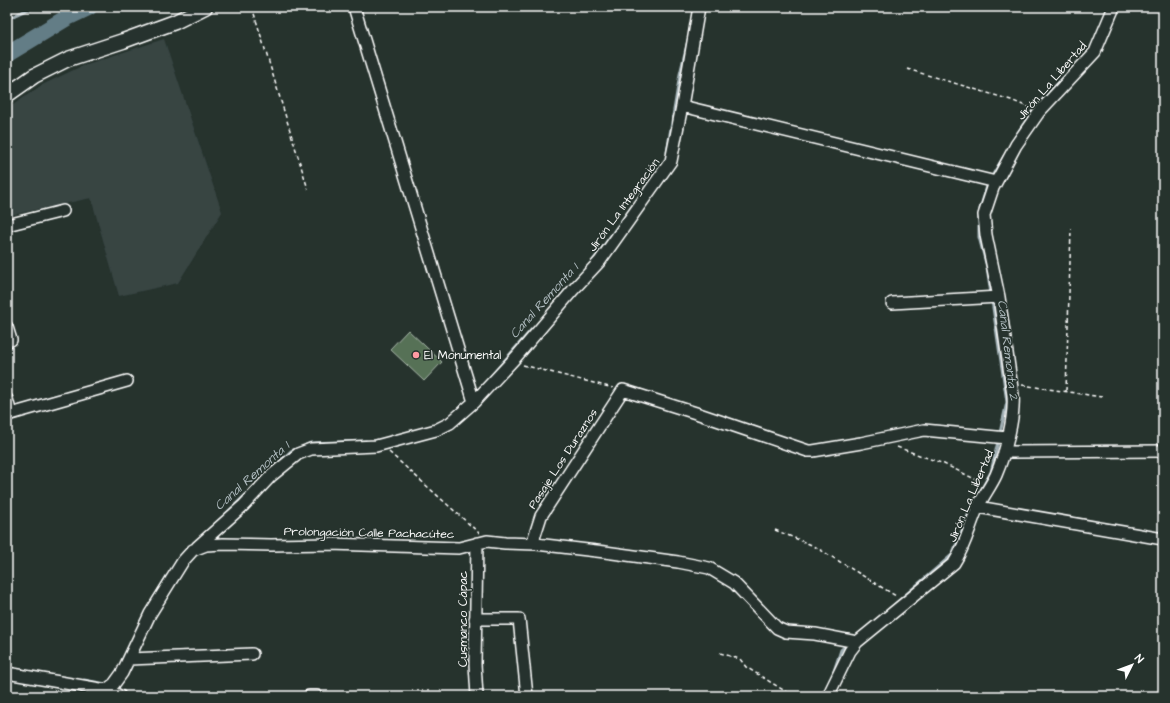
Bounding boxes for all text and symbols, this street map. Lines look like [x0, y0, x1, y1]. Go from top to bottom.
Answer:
street label: Jirón La Libertad [1013, 38, 1091, 124]
street label: Jirón La Integración [584, 155, 665, 256]
water label: Canal Remonta 1 [505, 258, 584, 342]
water label: Canal Remonta 2 [993, 299, 1023, 402]
place label: El Monumental [424, 347, 501, 364]
marker: El Monumental [411, 350, 421, 360]
street label: Pasaje Los Duraznos [524, 406, 602, 512]
water label: Canal Remonta 1 [211, 436, 295, 515]
street label: Jirón La Libertad [944, 447, 998, 545]
street label: Prolongación Calle Pachacútec [284, 523, 455, 544]
street label: Cusmanco Cápac [455, 571, 472, 667]
north arrow [1112, 645, 1152, 685]
text: N [1131, 651, 1147, 666]

